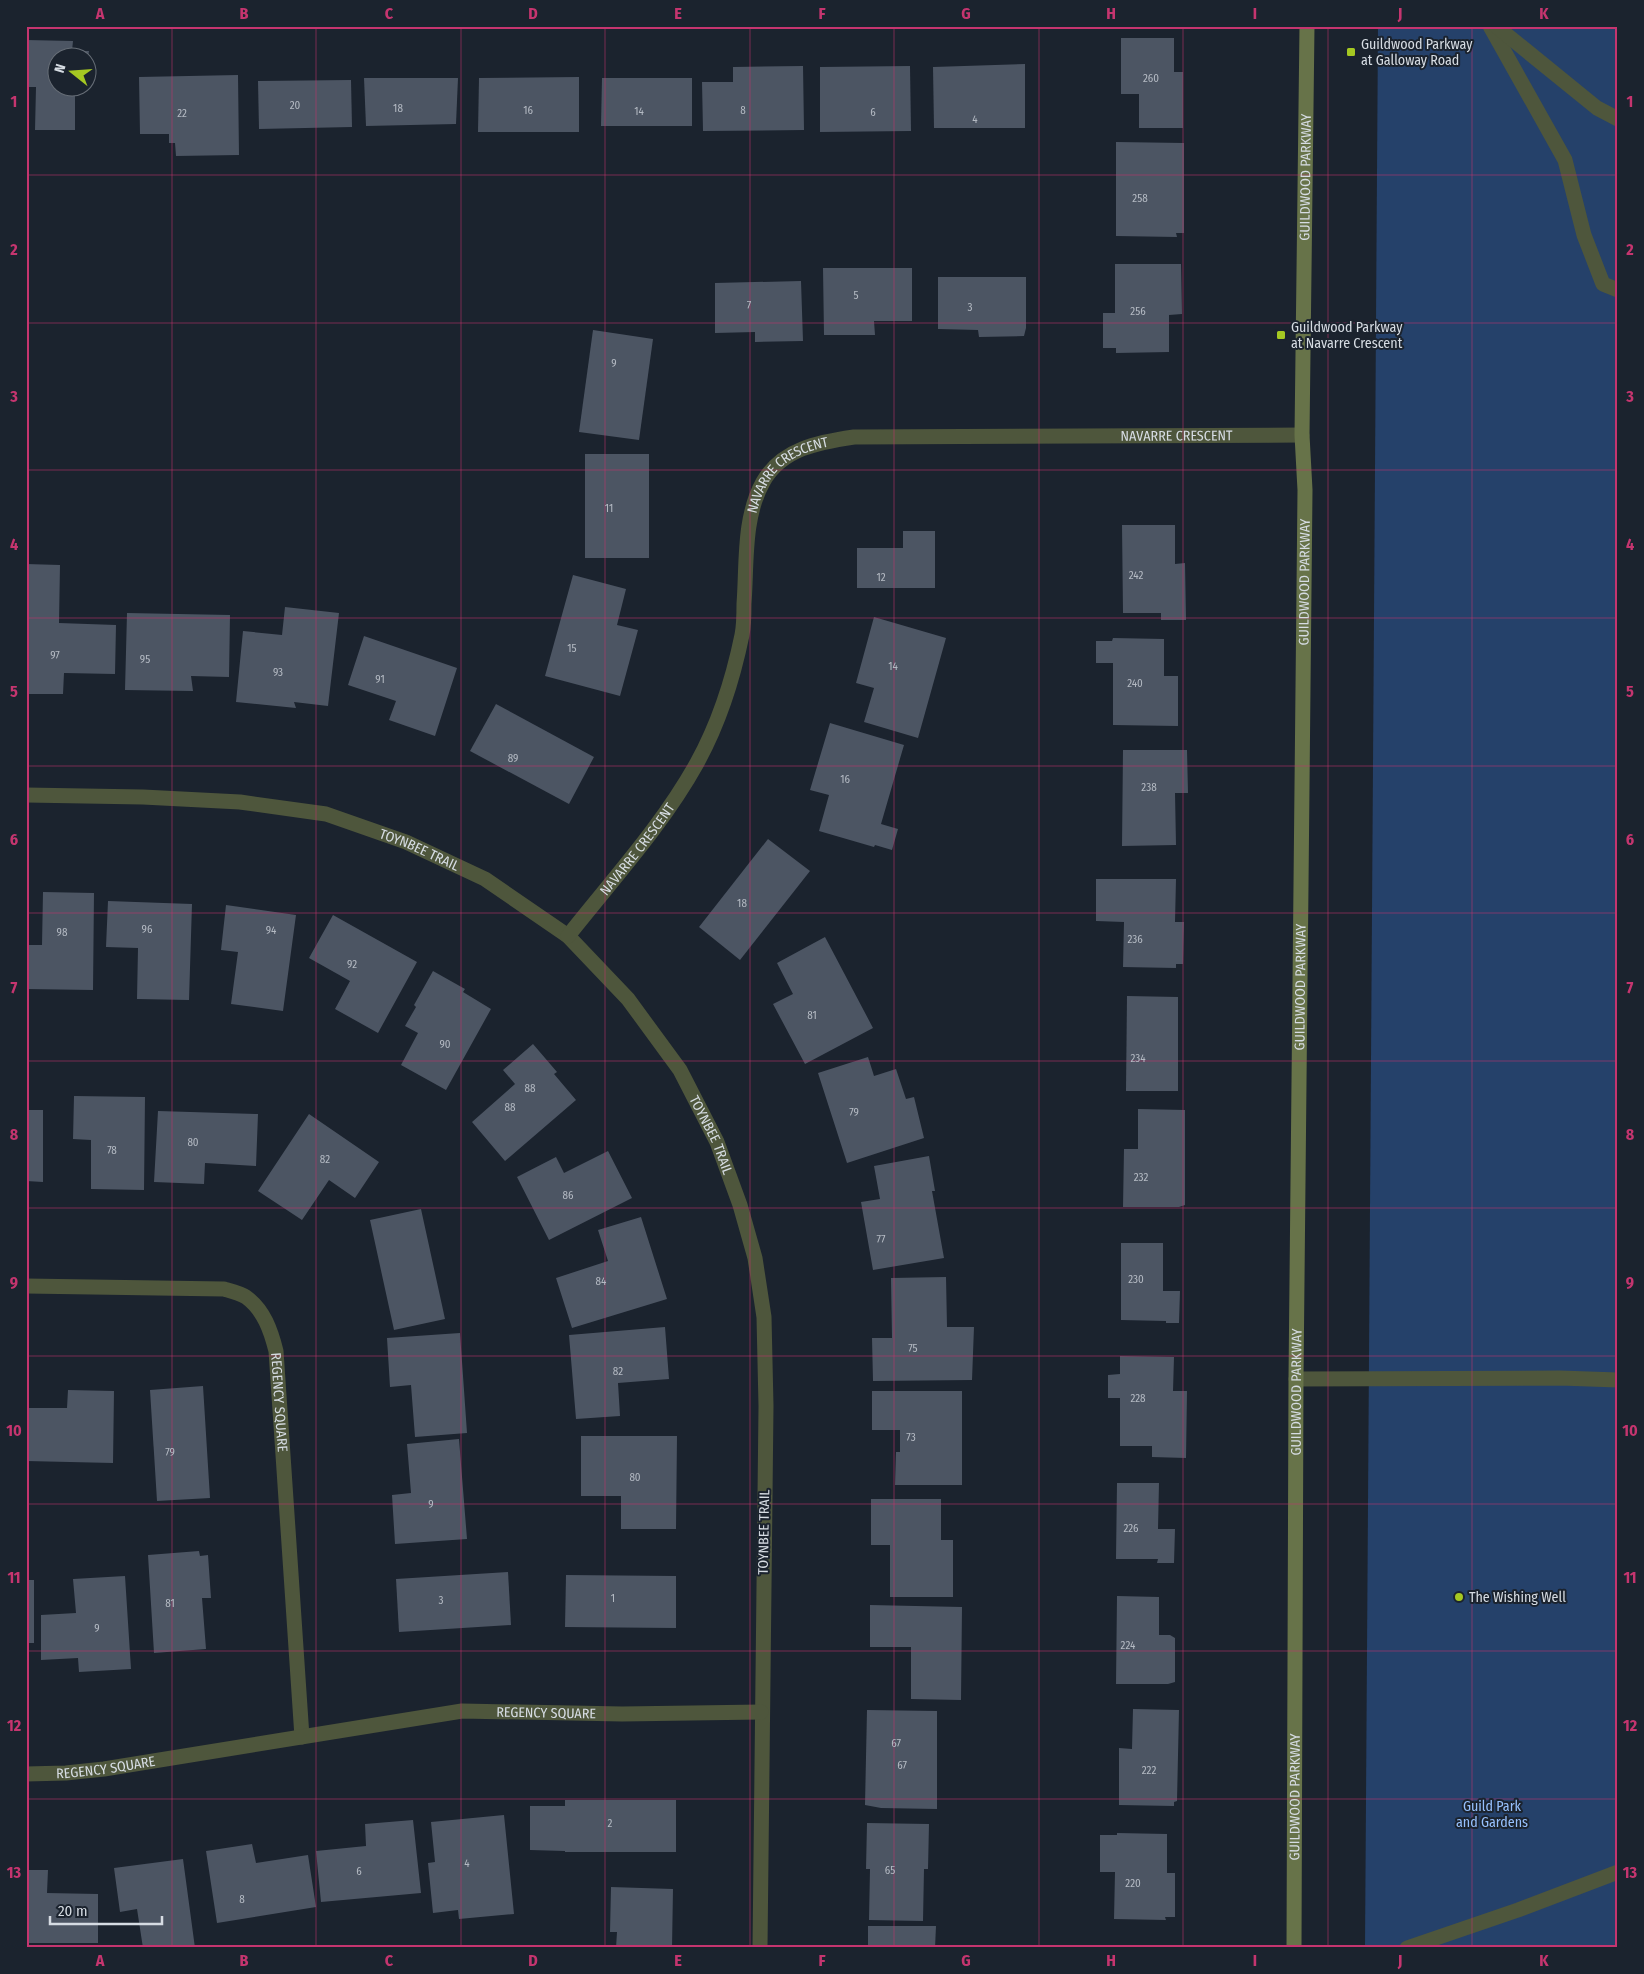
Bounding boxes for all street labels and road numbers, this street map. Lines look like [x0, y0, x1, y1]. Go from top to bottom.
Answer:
street label: GUILDWOOD PARKWAY [1296, 114, 1314, 241]
street label: NAVARRE CRESCENT [1120, 427, 1233, 444]
street label: NAVARRE CRESCENT [743, 433, 830, 515]
street label: GUILDWOOD PARKWAY [1295, 519, 1313, 646]
street label: NAVARRE CRESCENT [596, 799, 678, 899]
street label: TOYNBEE TRAIL [377, 825, 462, 874]
street label: GUILDWOOD PARKWAY [1291, 923, 1309, 1051]
street label: TOYNBEE TRAIL [686, 1092, 737, 1177]
street label: GUILDWOOD PARKWAY [1287, 1328, 1305, 1455]
street label: REGENCY SQUARE [268, 1352, 291, 1453]
street label: TOYNBEE TRAIL [755, 1489, 773, 1575]
street label: REGENCY SQUARE [496, 1703, 597, 1722]
street label: GUILDWOOD PARKWAY [1286, 1734, 1303, 1860]
street label: REGENCY SQUARE [56, 1752, 157, 1782]

